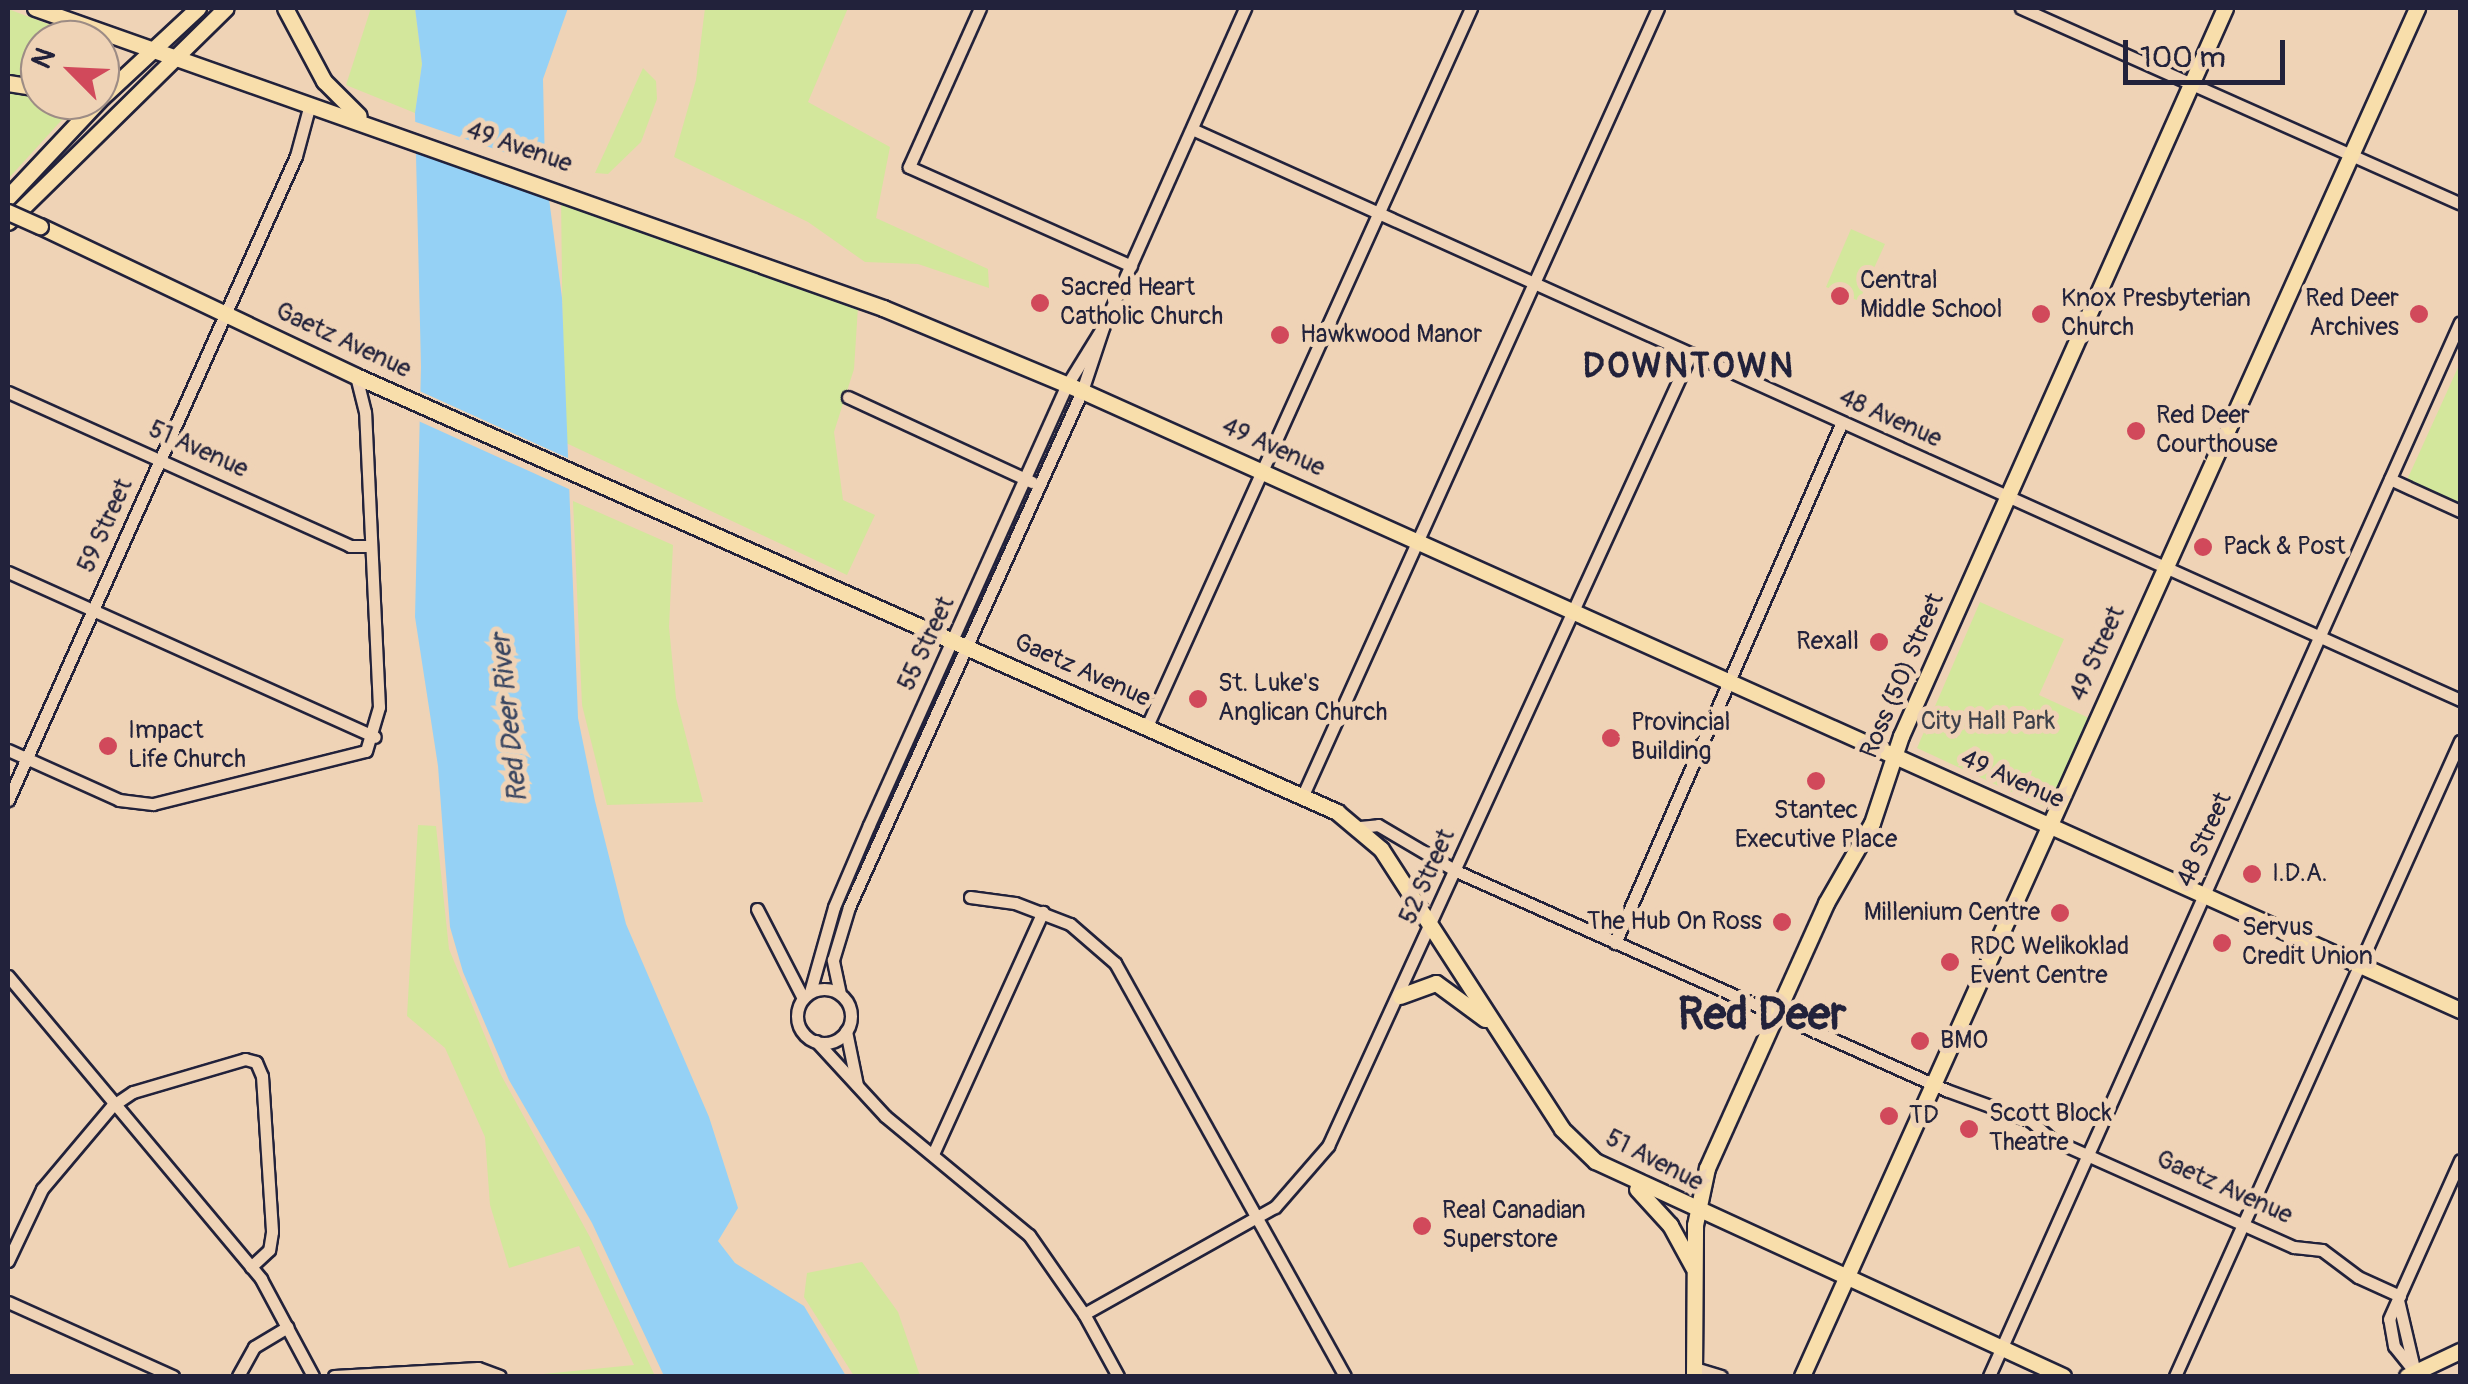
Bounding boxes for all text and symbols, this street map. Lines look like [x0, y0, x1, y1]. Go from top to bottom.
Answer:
north arrow [20, 20, 120, 120]
scale bar [2128, 20, 2290, 82]
text: 100 m [2140, 39, 2226, 76]
text: N [24, 43, 64, 74]
street label: 49 Avenue [462, 116, 576, 180]
place label: Central Middle School [1860, 267, 2002, 326]
place label: Sacred Heart Catholic Church [1060, 274, 1223, 333]
marker: Central Middle School [1829, 285, 1851, 307]
place label: Knox Presbyterian Church [2061, 285, 2251, 344]
place label: Red Deer Archives [2305, 285, 2399, 344]
marker: Sacred Heart Catholic Church [1029, 292, 1051, 314]
street label: Gaetz Avenue [271, 297, 415, 385]
marker: Knox Presbyterian Church [2030, 303, 2052, 325]
marker: Red Deer Archives [2408, 303, 2430, 325]
place label: Hawkwood Manor [1300, 320, 1482, 350]
marker: Hawkwood Manor [1269, 324, 1291, 346]
district label: DOWNTOWN [1583, 345, 1795, 387]
street label: 48 Avenue [1834, 383, 1946, 455]
place label: Red Deer Courthouse [2156, 402, 2278, 461]
street label: 49 Avenue [1217, 412, 1329, 484]
street label: 51 Avenue [144, 415, 252, 485]
marker: Red Deer Courthouse [2125, 420, 2147, 442]
street label: 59 Street [72, 474, 140, 578]
place label: Pack & Post [2223, 532, 2346, 562]
marker: Pack & Post [2192, 536, 2214, 558]
street label: Ross (50) Street [1855, 589, 1951, 763]
street label: 55 Street [892, 592, 962, 696]
street label: 49 Street [2064, 602, 2132, 706]
place label: Rexall [1796, 627, 1859, 657]
street label: Gaetz Avenue [1009, 628, 1155, 714]
marker: Rexall [1868, 631, 1890, 653]
water label: Red Deer River [484, 632, 536, 804]
place label: St. Luke's Anglican Church [1218, 670, 1388, 729]
marker: St. Luke's Anglican Church [1187, 688, 1209, 710]
park label: City Hall Park [1921, 707, 2055, 737]
place label: Provincial Building [1631, 709, 1730, 768]
place label: Impact Life Church [128, 717, 246, 776]
marker: Provincial Building [1600, 727, 1622, 749]
marker: Impact Life Church [97, 735, 119, 757]
street label: 49 Avenue [1956, 744, 2068, 816]
marker: Stantec Executive Place [1805, 770, 1827, 792]
street label: 48 Street [2171, 788, 2239, 892]
place label: Stantec Executive Place [1735, 797, 1897, 856]
street label: 52 Street [1394, 825, 1462, 929]
place label: I.D.A. [2272, 859, 2327, 889]
marker: I.D.A. [2241, 863, 2263, 885]
place label: Millenium Centre [1864, 898, 2040, 928]
marker: Millenium Centre [2049, 902, 2071, 924]
place label: The Hub On Ross [1587, 907, 1762, 937]
marker: The Hub On Ross [1771, 911, 1793, 933]
place label: Servus Credit Union [2242, 914, 2373, 973]
marker: Servus Credit Union [2211, 932, 2233, 954]
place label: RDC Welikoklad Event Centre [1970, 933, 2129, 992]
marker: RDC Welikoklad Event Centre [1939, 951, 1961, 973]
district label: Red Deer [1678, 989, 1846, 1043]
place label: BMO [1940, 1026, 1988, 1056]
marker: BMO [1909, 1030, 1931, 1052]
place label: Scott Block Theatre [1989, 1100, 2112, 1159]
place label: TD [1909, 1101, 1939, 1131]
marker: TD [1878, 1105, 1900, 1127]
marker: Scott Block Theatre [1958, 1118, 1980, 1140]
street label: 51 Avenue [1600, 1124, 1708, 1198]
street label: Gaetz Avenue [2151, 1145, 2297, 1231]
place label: Real Canadian Superstore [1442, 1197, 1586, 1256]
marker: Real Canadian Superstore [1411, 1215, 1433, 1237]

